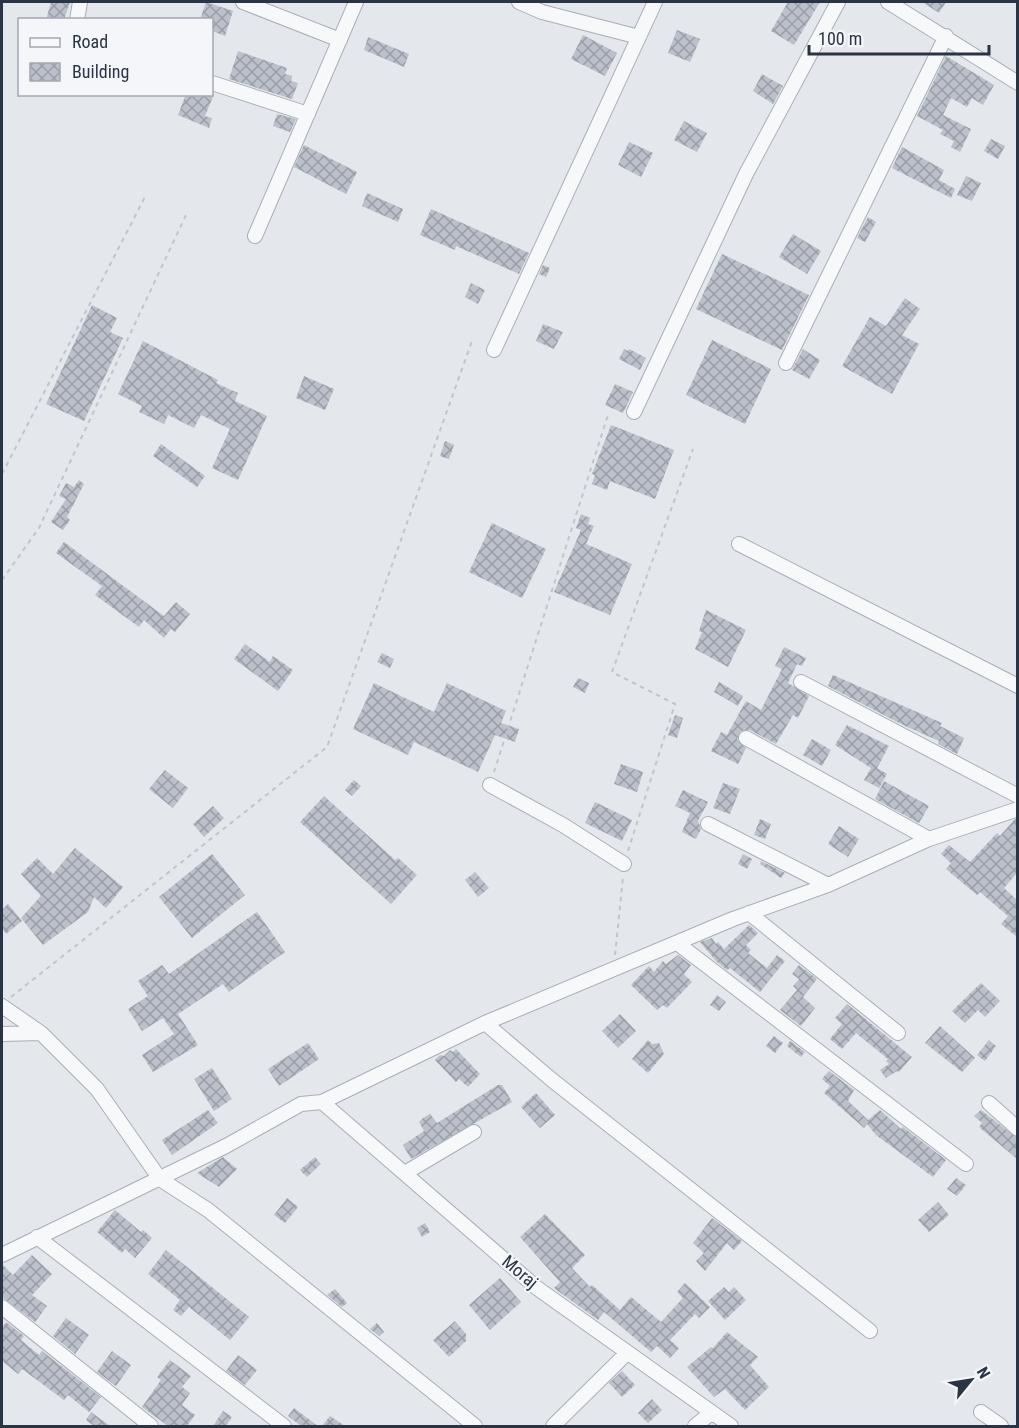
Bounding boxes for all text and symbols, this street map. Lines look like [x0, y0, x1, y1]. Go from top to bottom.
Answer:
legend [18, 18, 213, 96]
scale bar [809, 18, 989, 56]
text: 100 m [818, 28, 862, 49]
text: Road [72, 31, 108, 52]
text: Building [72, 61, 129, 82]
street label: Moraj [498, 1251, 543, 1293]
north arrow [941, 1350, 1001, 1410]
text: N [973, 1364, 994, 1382]

